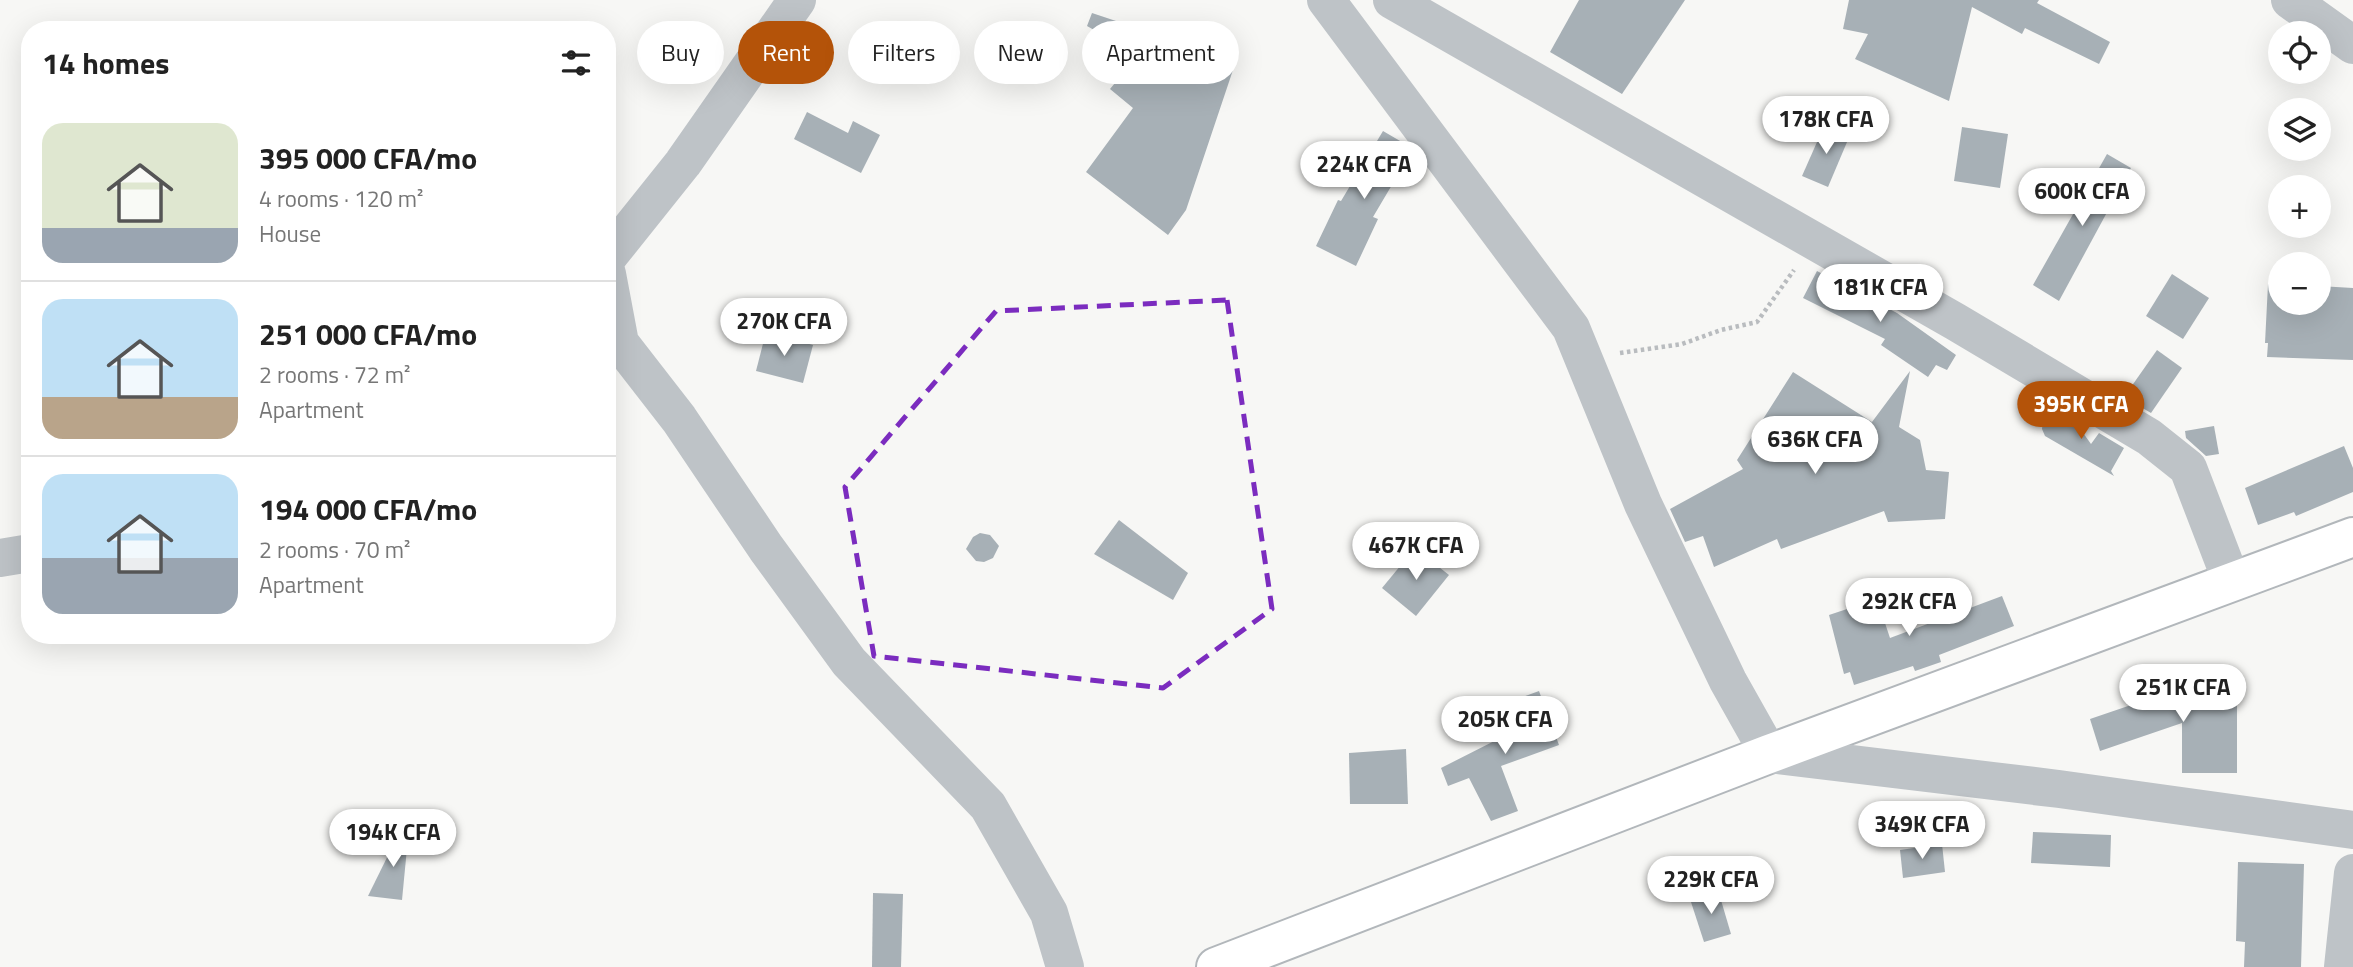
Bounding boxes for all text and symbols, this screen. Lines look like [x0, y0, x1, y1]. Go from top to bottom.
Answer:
chip: Buy [637, 21, 724, 84]
chip: Rent [738, 21, 834, 84]
chip: Filters [848, 21, 960, 84]
chip: New [974, 21, 1068, 84]
chip: Apartment [1082, 21, 1239, 84]
map controls [2268, 21, 2331, 315]
button: locate [2268, 21, 2331, 84]
text: 14 homes [42, 40, 169, 86]
icon: filters [557, 44, 595, 82]
pin: 178K CFA [1754, 96, 1898, 156]
button: layers [2268, 98, 2331, 161]
text: 178K CFA [1778, 101, 1874, 136]
text: 395 000 CFA/mo [259, 135, 477, 181]
pin: 224K CFA [1292, 142, 1436, 201]
text: 224K CFA [1316, 146, 1412, 181]
icon: home [98, 151, 182, 235]
pin: 600K CFA [2010, 168, 2154, 228]
text: 600K CFA [2034, 173, 2130, 208]
button: + [2268, 175, 2331, 238]
text: 4 rooms · 120 m² [259, 181, 423, 216]
text: House [259, 216, 321, 251]
button: − [2268, 252, 2331, 315]
pin: 181K CFA [1808, 264, 1952, 324]
text: 181K CFA [1832, 269, 1928, 304]
pin: 270K CFA [712, 298, 856, 358]
text: 270K CFA [736, 303, 832, 338]
text: 251 000 CFA/mo [259, 311, 477, 357]
icon: home [98, 327, 182, 411]
text: 2 rooms · 72 m² [259, 357, 410, 392]
pin: 395K CFA [2009, 382, 2153, 441]
text: 395K CFA [2033, 386, 2129, 421]
text: Apartment [259, 392, 364, 427]
pin: 636K CFA [1743, 416, 1887, 476]
text: 636K CFA [1767, 421, 1863, 456]
text: 194 000 CFA/mo [259, 486, 477, 532]
icon: home [98, 502, 182, 586]
pin: 467K CFA [1344, 522, 1488, 582]
text: 467K CFA [1368, 527, 1464, 562]
text: 2 rooms · 70 m² [259, 532, 410, 567]
text: Apartment [259, 567, 364, 602]
pin: 292K CFA [1837, 578, 1981, 638]
text: 292K CFA [1861, 583, 1957, 618]
pin: 251K CFA [2111, 664, 2255, 724]
text: 251K CFA [2135, 669, 2231, 704]
pin: 205K CFA [1433, 696, 1577, 756]
text: 205K CFA [1457, 701, 1553, 736]
pin: 349K CFA [1850, 802, 1994, 861]
text: 349K CFA [1874, 806, 1970, 841]
pin: 194K CFA [321, 810, 465, 869]
text: 194K CFA [345, 814, 441, 849]
pin: 229K CFA [1639, 856, 1783, 916]
text: 229K CFA [1663, 861, 1759, 896]

